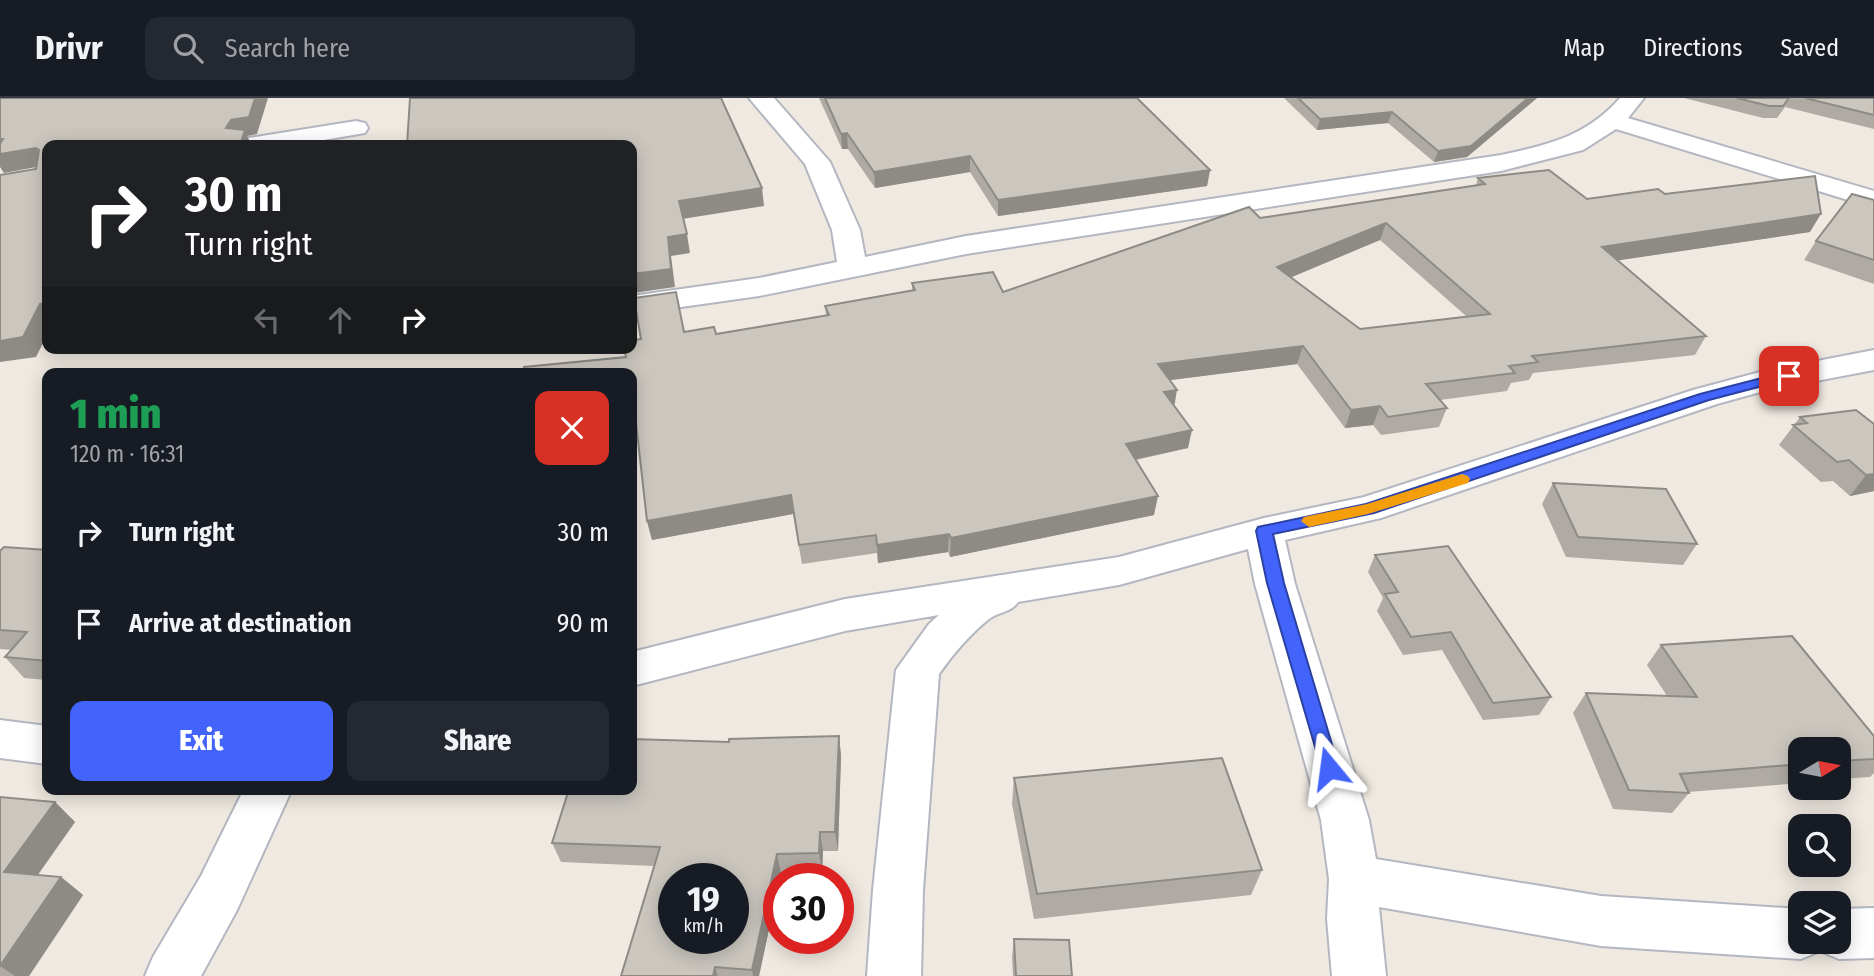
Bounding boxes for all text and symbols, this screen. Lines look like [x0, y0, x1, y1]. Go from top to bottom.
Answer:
search box [145, 17, 635, 80]
text: Drivr [35, 28, 103, 68]
icon: search [169, 29, 207, 67]
text: Search here [225, 33, 350, 64]
text: Map [1564, 34, 1605, 62]
text: Directions [1643, 34, 1742, 62]
text: Saved [1780, 34, 1839, 62]
text: 30 m [185, 165, 283, 224]
icon: right [70, 168, 161, 259]
text: Turn right [185, 225, 312, 263]
icon: left [248, 301, 286, 339]
icon: ahead [321, 301, 359, 339]
icon: right [394, 301, 432, 339]
pin [1759, 346, 1819, 406]
icon: arrive [1770, 357, 1808, 395]
text: 1 min [70, 389, 161, 439]
button: close [535, 391, 609, 465]
text: 120 m · 16:31 [70, 440, 184, 468]
icon: right [70, 514, 108, 552]
text: Turn right [129, 517, 235, 548]
text: 30 m [558, 517, 609, 548]
icon: arrive [70, 605, 108, 643]
text: Arrive at destination [129, 608, 352, 639]
text: 90 m [557, 608, 609, 639]
button: Exit [70, 701, 333, 781]
button: Share [347, 701, 609, 781]
position arrow [1292, 731, 1366, 805]
north arrow [1788, 737, 1852, 800]
map controls [1788, 737, 1851, 954]
button: search [1788, 814, 1851, 877]
speed limit sign: 30 [763, 863, 854, 954]
text: 19 [687, 878, 720, 920]
button: layers [1788, 891, 1851, 954]
text: km/h [683, 915, 724, 937]

